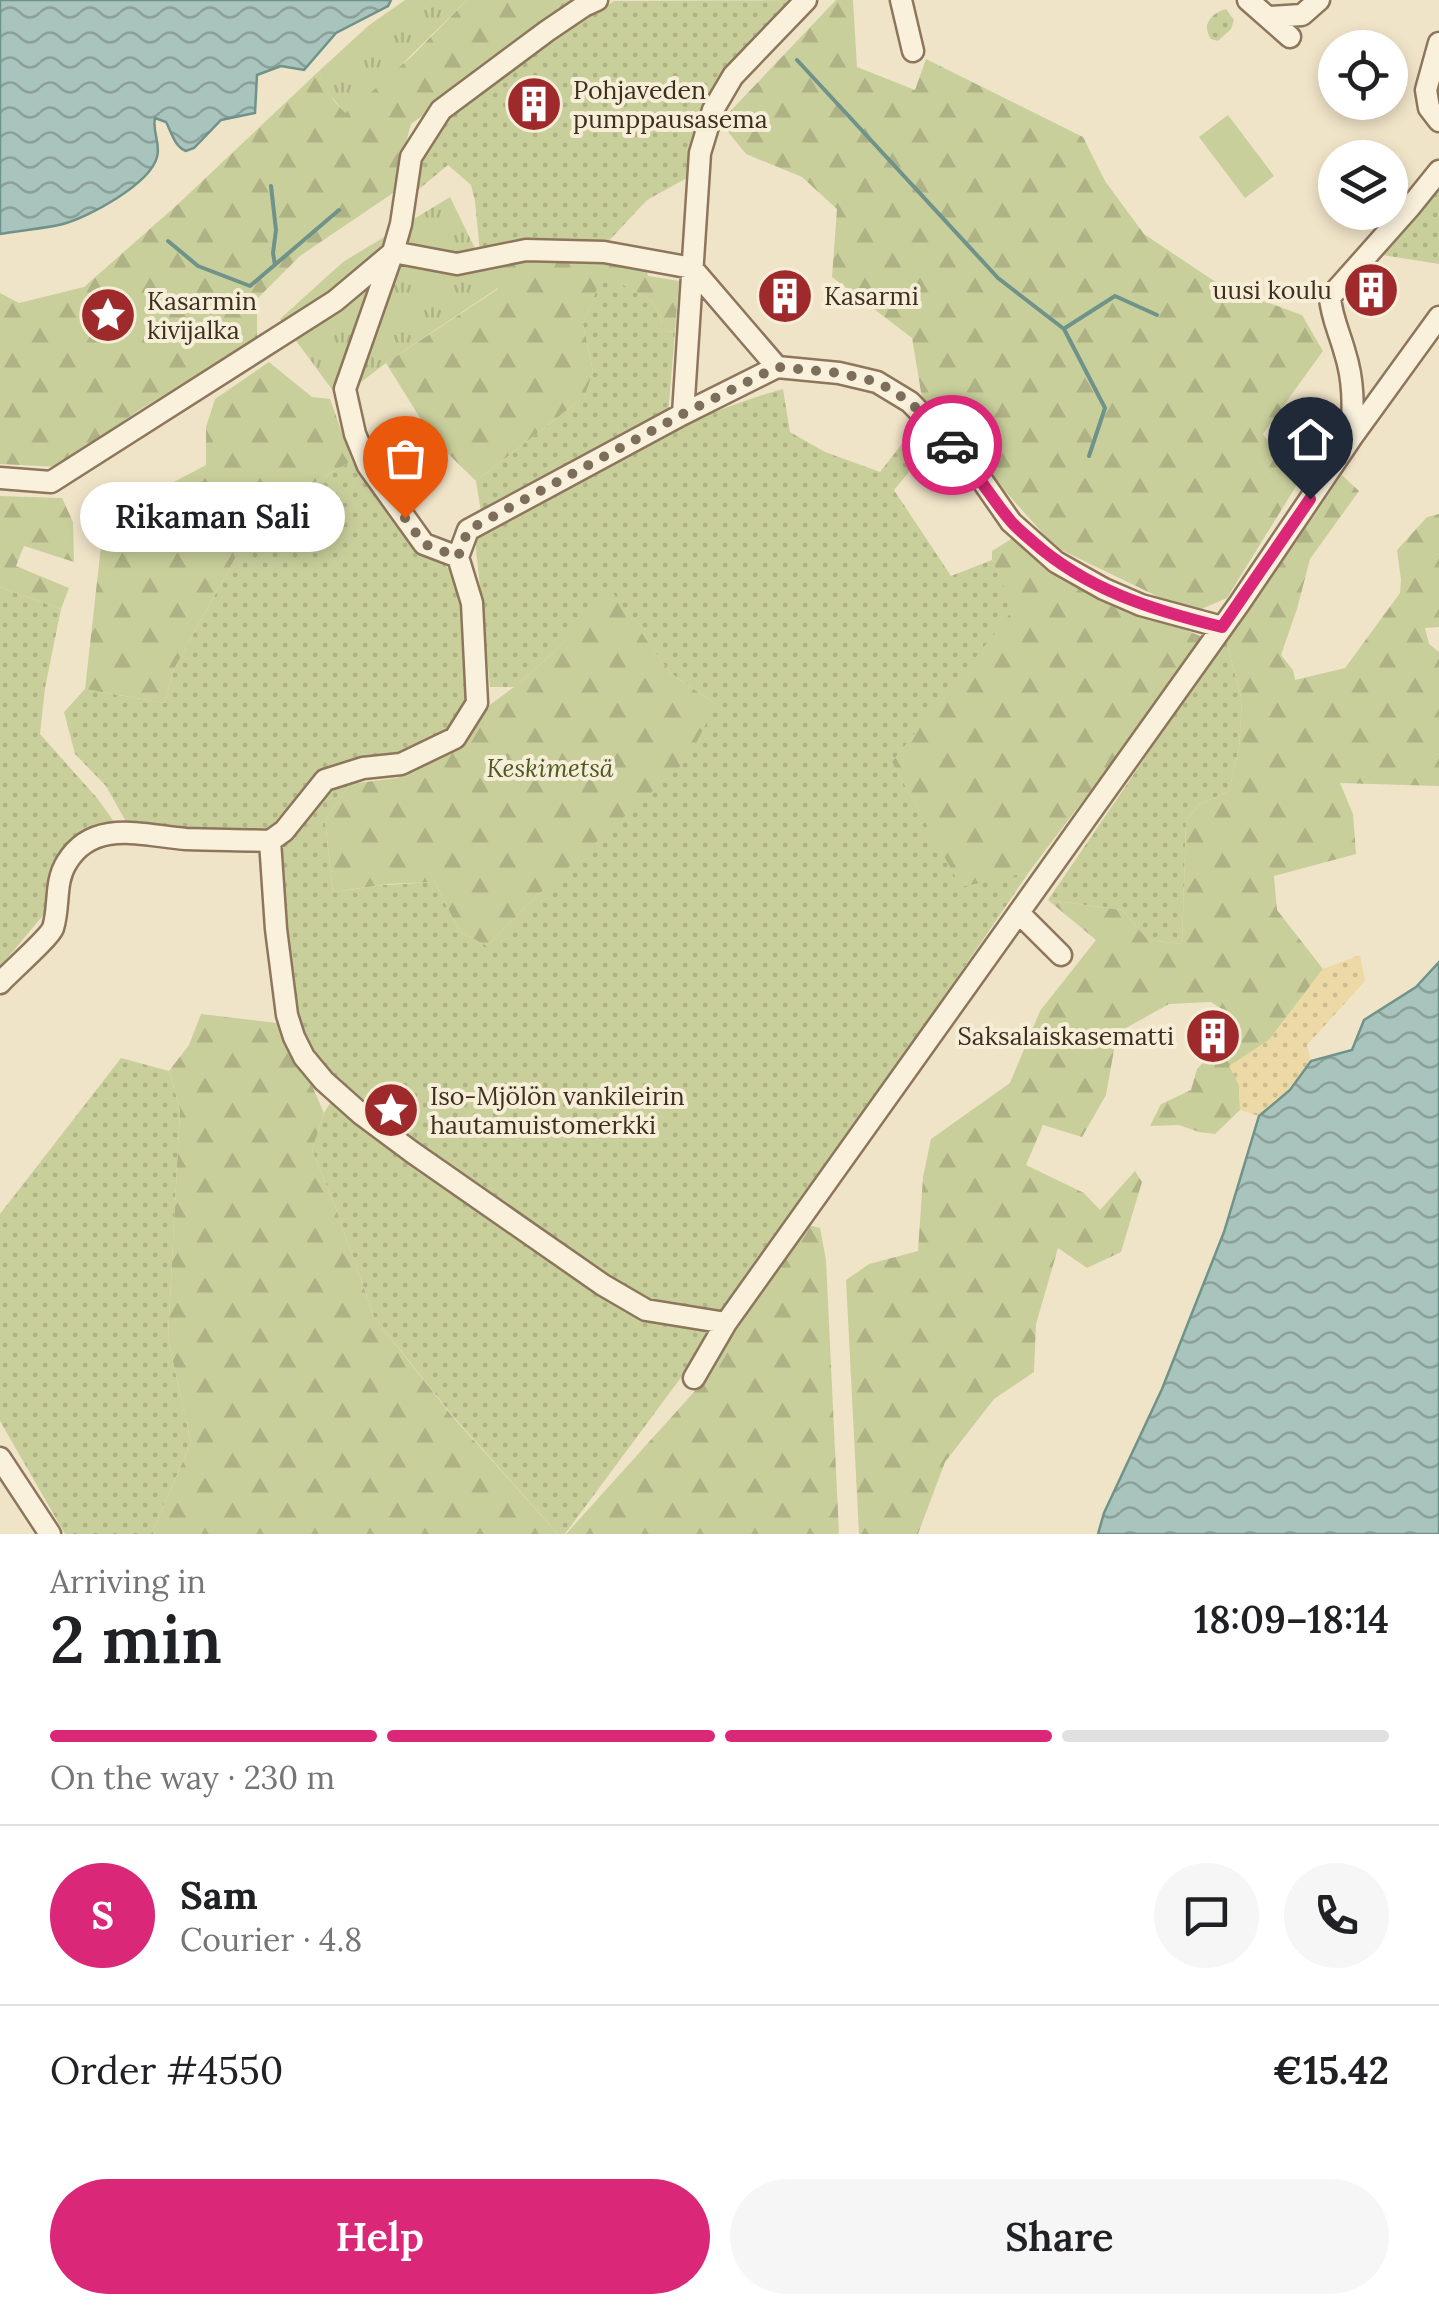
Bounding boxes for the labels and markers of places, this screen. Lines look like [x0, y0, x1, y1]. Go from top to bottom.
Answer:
building icon: Pohjaveden pumppausasema [504, 74, 564, 134]
place label: Pohjaveden pumppausasema [573, 74, 768, 135]
building icon: uusi koulu [1341, 260, 1401, 320]
building icon: Kasarmi [755, 266, 815, 326]
place label: uusi koulu [1213, 274, 1332, 306]
place label: Kasarmi [824, 280, 919, 312]
place icon: Kasarmin kivijalka [78, 285, 138, 345]
place label: Kasarmin kivijalka [147, 285, 257, 346]
pin [1268, 397, 1353, 500]
pin [363, 416, 448, 519]
callout: Rikaman Sali [80, 483, 345, 553]
building icon: Saksalaiskasematti [1183, 1006, 1243, 1066]
place label: Saksalaiskasematti [958, 1020, 1174, 1052]
place icon: Iso-Mjölön vankileirin hautamuistomerkki [361, 1080, 421, 1140]
place label: Iso-Mjölön vankileirin hautamuistomerkki [430, 1080, 685, 1141]

